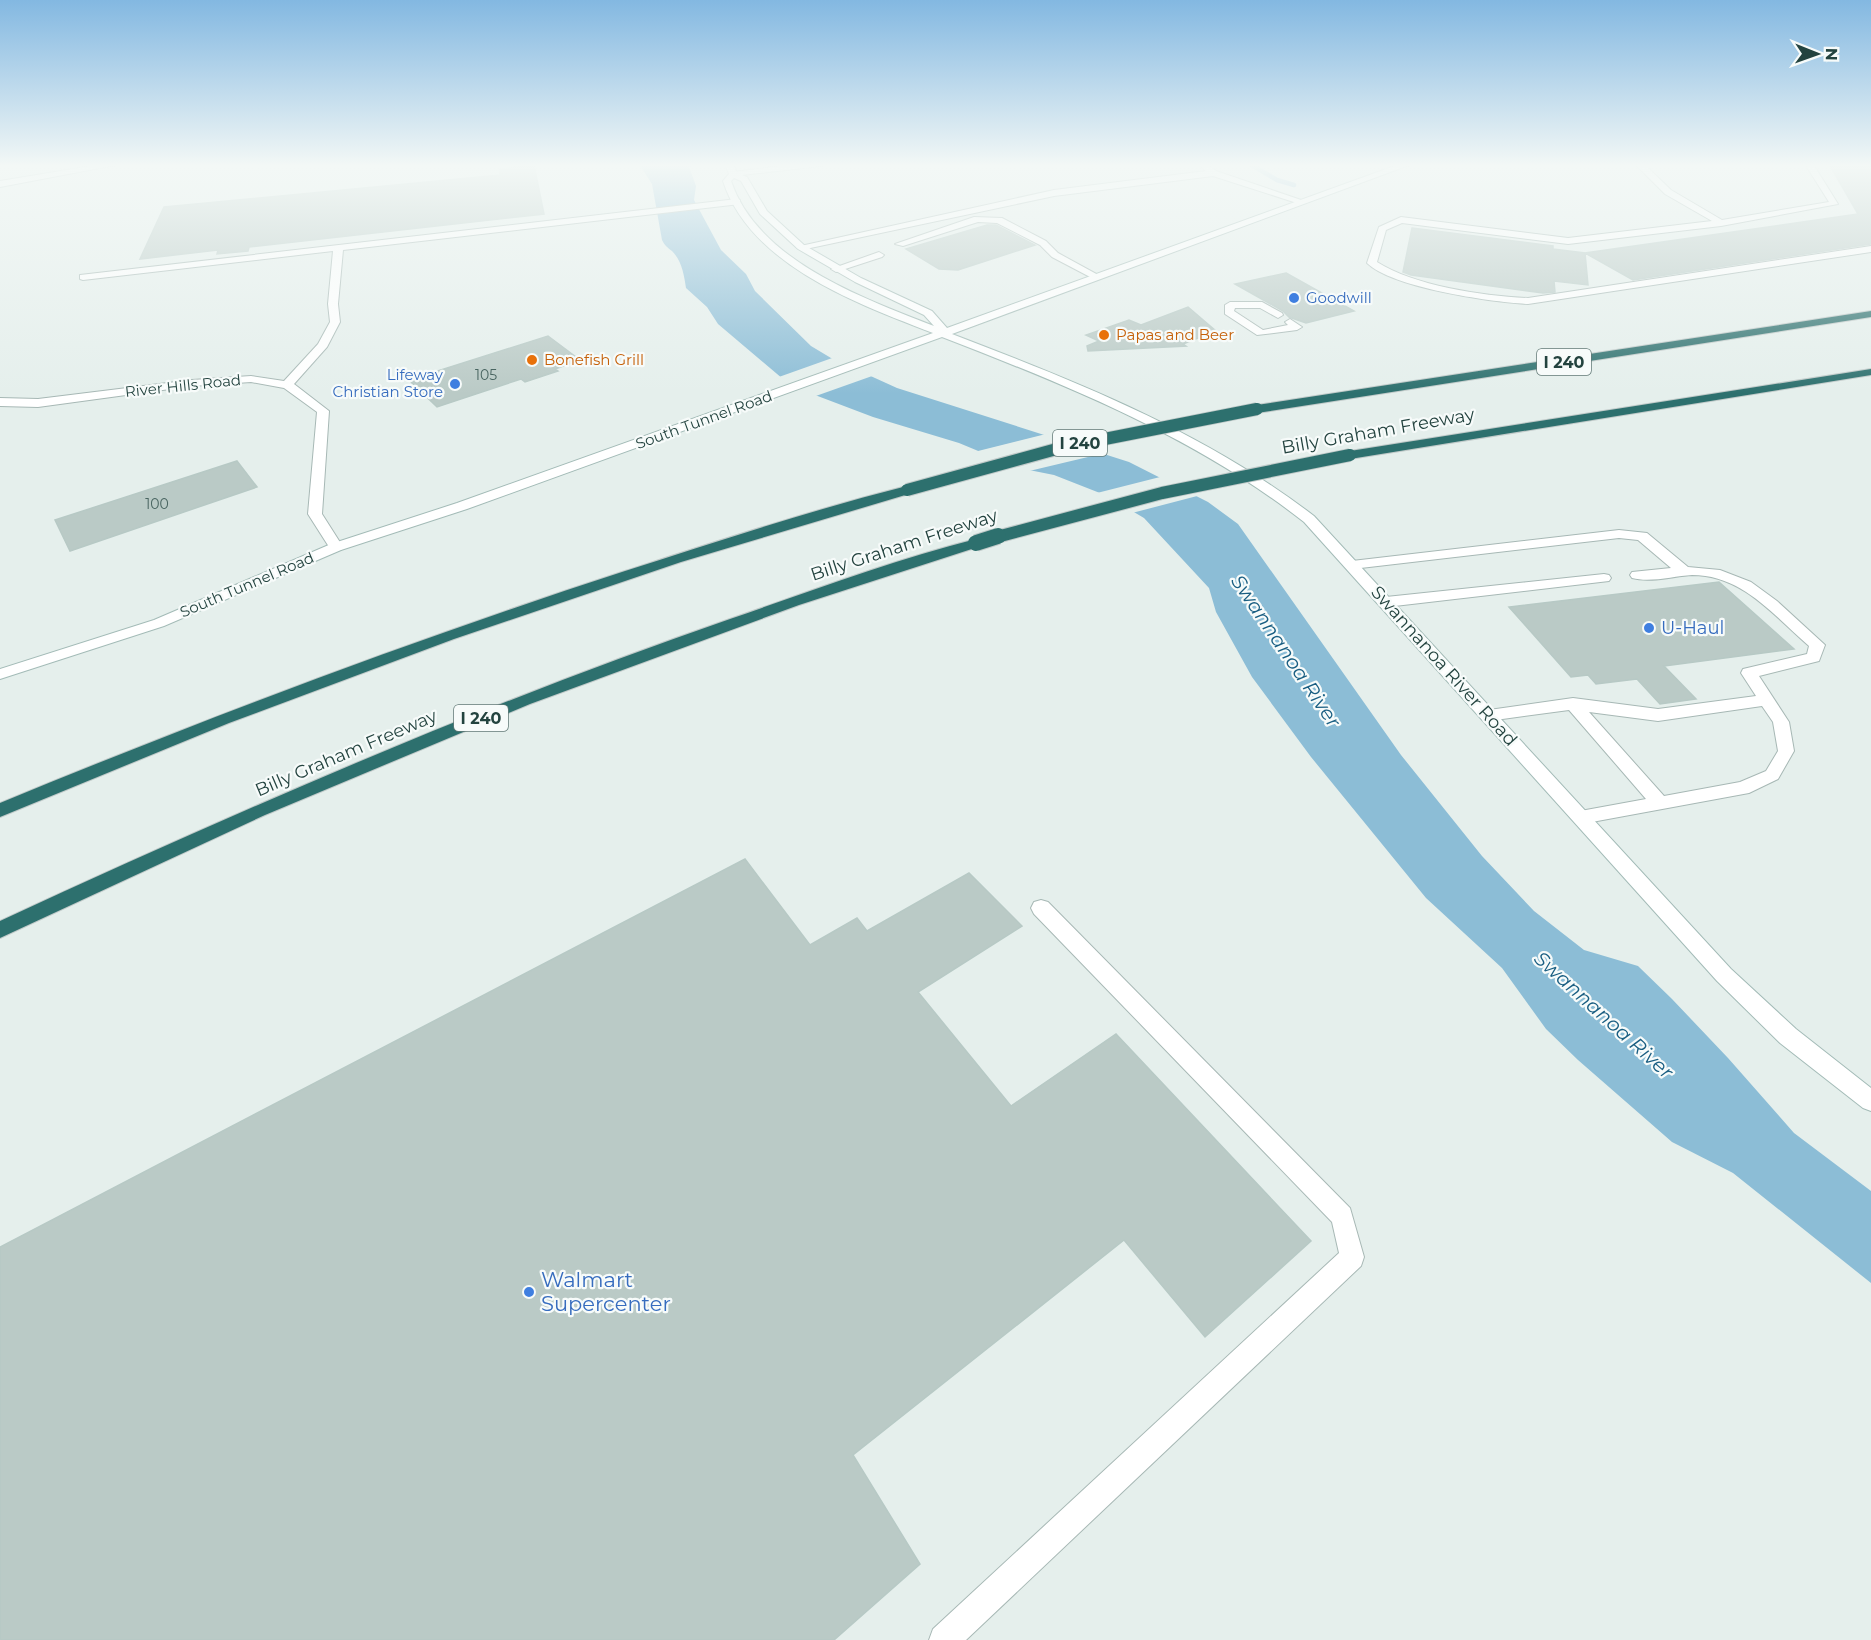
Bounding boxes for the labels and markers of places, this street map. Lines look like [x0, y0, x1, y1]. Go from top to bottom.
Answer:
place label: Goodwill [1306, 288, 1372, 307]
marker: Goodwill [1287, 291, 1301, 305]
place label: Papas and Beer [1116, 325, 1234, 344]
marker: Papas and Beer [1097, 328, 1111, 342]
place label: Bonefish Grill [544, 350, 644, 369]
marker: Bonefish Grill [525, 353, 539, 367]
place label: Lifeway Christian Store [333, 365, 444, 401]
marker: Lifeway Christian Store [448, 377, 462, 391]
place label: U-Haul [1661, 617, 1724, 639]
marker: U-Haul [1642, 621, 1656, 635]
place label: Walmart Supercenter [541, 1267, 671, 1316]
marker: Walmart Supercenter [522, 1285, 536, 1299]

